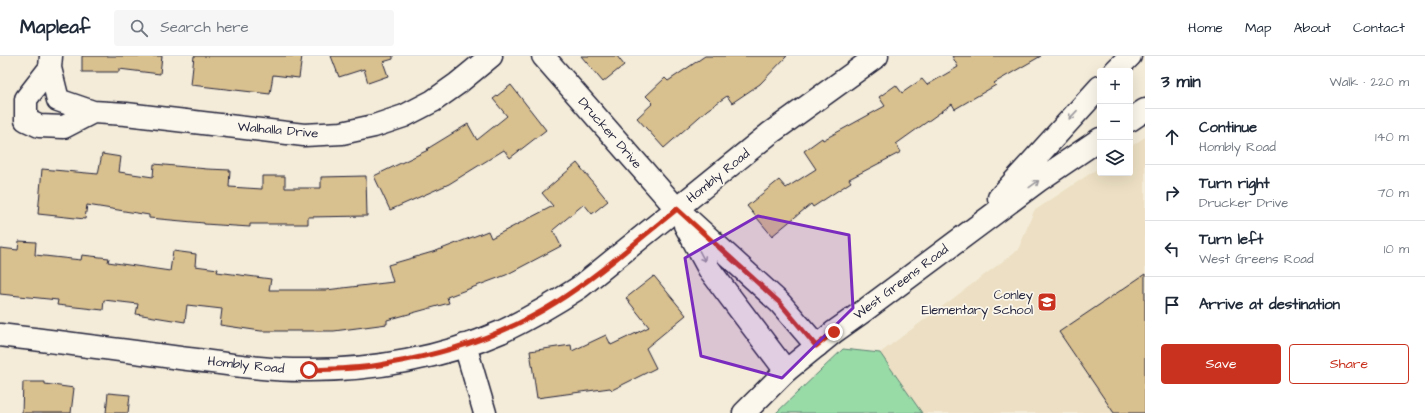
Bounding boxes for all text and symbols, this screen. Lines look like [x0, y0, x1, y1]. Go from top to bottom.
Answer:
search box [114, 10, 394, 46]
text: Mapleaf [20, 14, 90, 41]
icon: search [128, 17, 150, 39]
text: Search here [160, 17, 249, 38]
text: Home [1188, 18, 1223, 38]
text: Map [1245, 18, 1271, 38]
text: About [1293, 18, 1331, 38]
text: Contact [1353, 18, 1405, 38]
map controls [1097, 68, 1133, 176]
button: + [1097, 68, 1133, 104]
text: 3 min [1161, 70, 1201, 94]
text: Walk · 220 m [1329, 73, 1409, 91]
street label: Drucker Drive [574, 93, 646, 173]
button: − [1097, 104, 1133, 140]
one-way arrow [1068, 110, 1078, 120]
street label: Walhalla Drive [237, 117, 319, 143]
text: Continue [1199, 117, 1257, 138]
icon: ahead [1161, 126, 1183, 148]
text: 140 m [1375, 128, 1409, 146]
text: Hombly Road [1199, 138, 1276, 156]
button: layers [1097, 140, 1133, 176]
street label: Hombly Road [682, 145, 754, 208]
text: Turn right [1199, 173, 1270, 194]
one-way arrow [1028, 179, 1039, 188]
icon: right [1161, 182, 1183, 204]
text: 70 m [1377, 184, 1409, 202]
text: Drucker Drive [1199, 194, 1288, 212]
text: Turn left [1199, 229, 1263, 250]
icon: left [1161, 238, 1183, 260]
street label: West Greens Road [850, 240, 952, 324]
text: 10 m [1384, 240, 1409, 258]
one-way arrow [699, 250, 707, 262]
text: West Greens Road [1199, 250, 1314, 268]
place label: Conley Elementary School [922, 286, 1033, 320]
school or university icon: Conley Elementary School [1036, 291, 1058, 313]
icon: arrive [1161, 294, 1183, 316]
text: Arrive at destination [1199, 294, 1340, 315]
route end [825, 323, 843, 341]
button: Save [1161, 344, 1281, 384]
button: Share [1289, 344, 1409, 384]
street label: Hombly Road [207, 352, 285, 379]
route start [300, 361, 318, 379]

